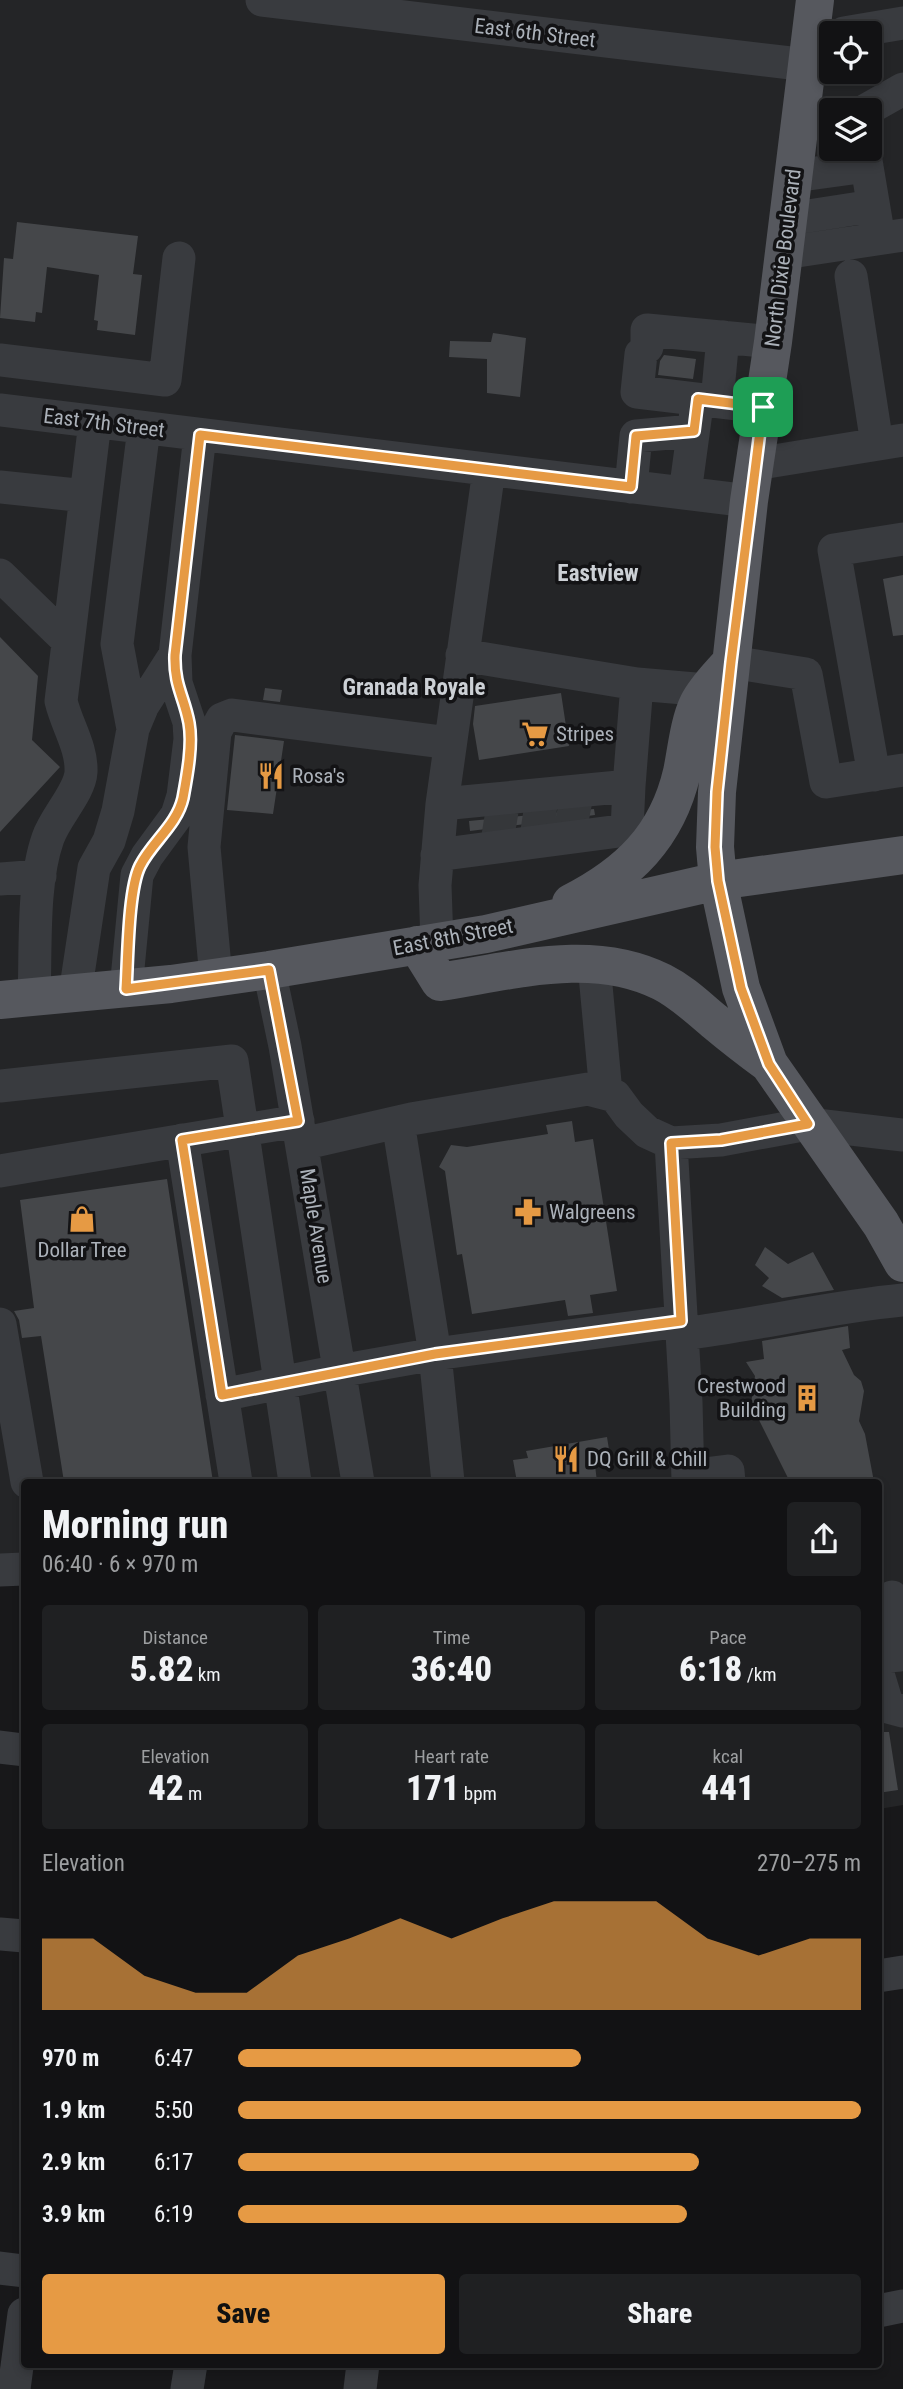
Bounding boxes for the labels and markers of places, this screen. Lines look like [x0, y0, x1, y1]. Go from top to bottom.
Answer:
pin [733, 377, 793, 437]
supermarket icon: Stripes [520, 719, 550, 749]
place label: Stripes [556, 722, 614, 746]
restaurant icon: Rosa's [256, 761, 286, 791]
place label: Rosa's [292, 764, 345, 788]
pharmacy icon: Walgreens [513, 1197, 543, 1227]
place label: Walgreens [549, 1200, 636, 1224]
shop icon: Dollar Tree [67, 1204, 97, 1234]
place label: Dollar Tree [37, 1238, 127, 1262]
place label: Crestwood Building [697, 1374, 786, 1422]
building icon: Crestwood Building [792, 1383, 822, 1413]
restaurant icon: DQ Grill & Chill [551, 1444, 581, 1474]
place label: DQ Grill & Chill [587, 1447, 707, 1471]

